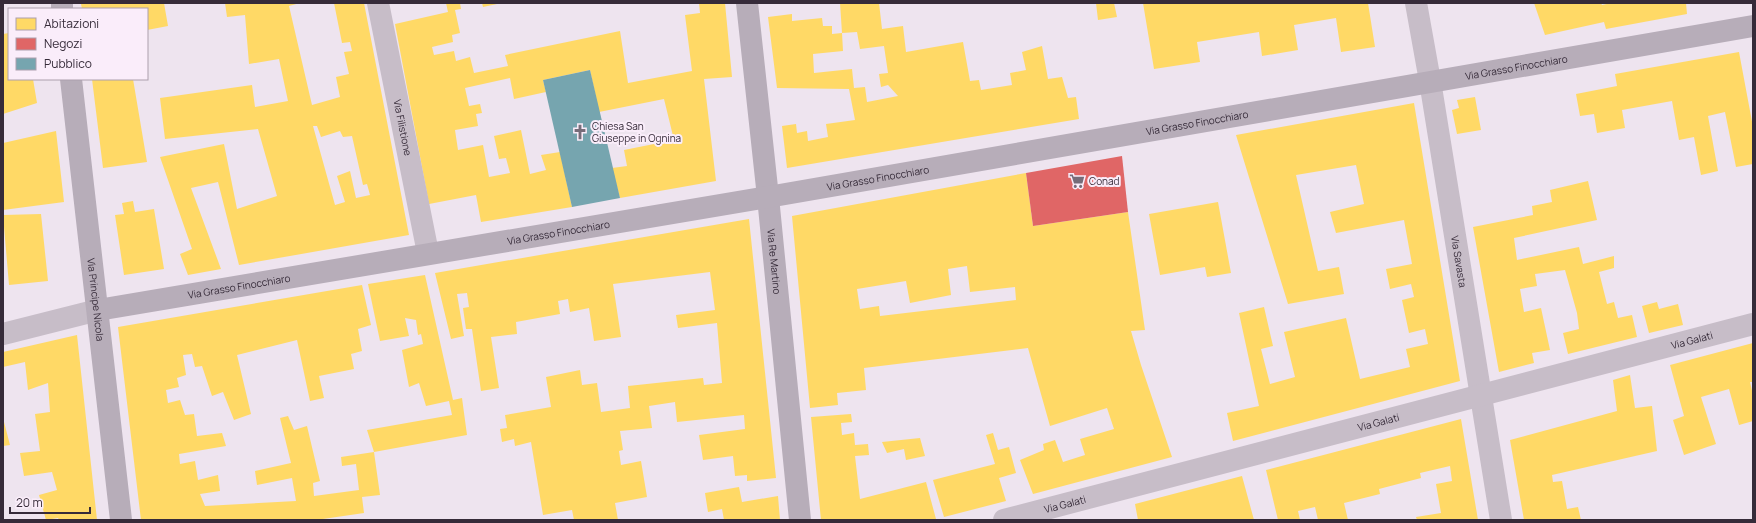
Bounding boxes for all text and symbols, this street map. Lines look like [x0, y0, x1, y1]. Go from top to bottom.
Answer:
legend [8, 8, 148, 80]
text: Abitazioni [44, 15, 99, 32]
text: Negozi [44, 35, 82, 52]
street label: Via Grasso Finocchiaro [1464, 51, 1569, 83]
text: Pubblico [44, 55, 92, 72]
street label: Via Filistione [390, 98, 415, 157]
street label: Via Grasso Finocchiaro [1145, 107, 1249, 138]
place label: Chiesa San Giuseppe in Ognina [592, 119, 681, 145]
church icon: Chiesa San Giuseppe in Ognina [571, 123, 589, 141]
street label: Via Grasso Finocchiaro [826, 162, 930, 194]
supermarket icon: Conad [1068, 172, 1086, 190]
place label: Conad [1089, 174, 1120, 188]
street label: Via Grasso Finocchiaro [506, 217, 611, 248]
street label: Via Re Martino [764, 228, 785, 295]
street label: Via Savasta [1448, 234, 1470, 288]
street label: Via Principe Nicola [84, 257, 108, 342]
street label: Via Grasso Finocchiaro [187, 271, 291, 302]
street label: Via Galati [1669, 328, 1714, 352]
street label: Via Galati [1356, 410, 1401, 434]
scale bar [10, 489, 90, 515]
street label: Via Galati [1043, 492, 1087, 516]
text: 20 m [16, 494, 43, 511]

